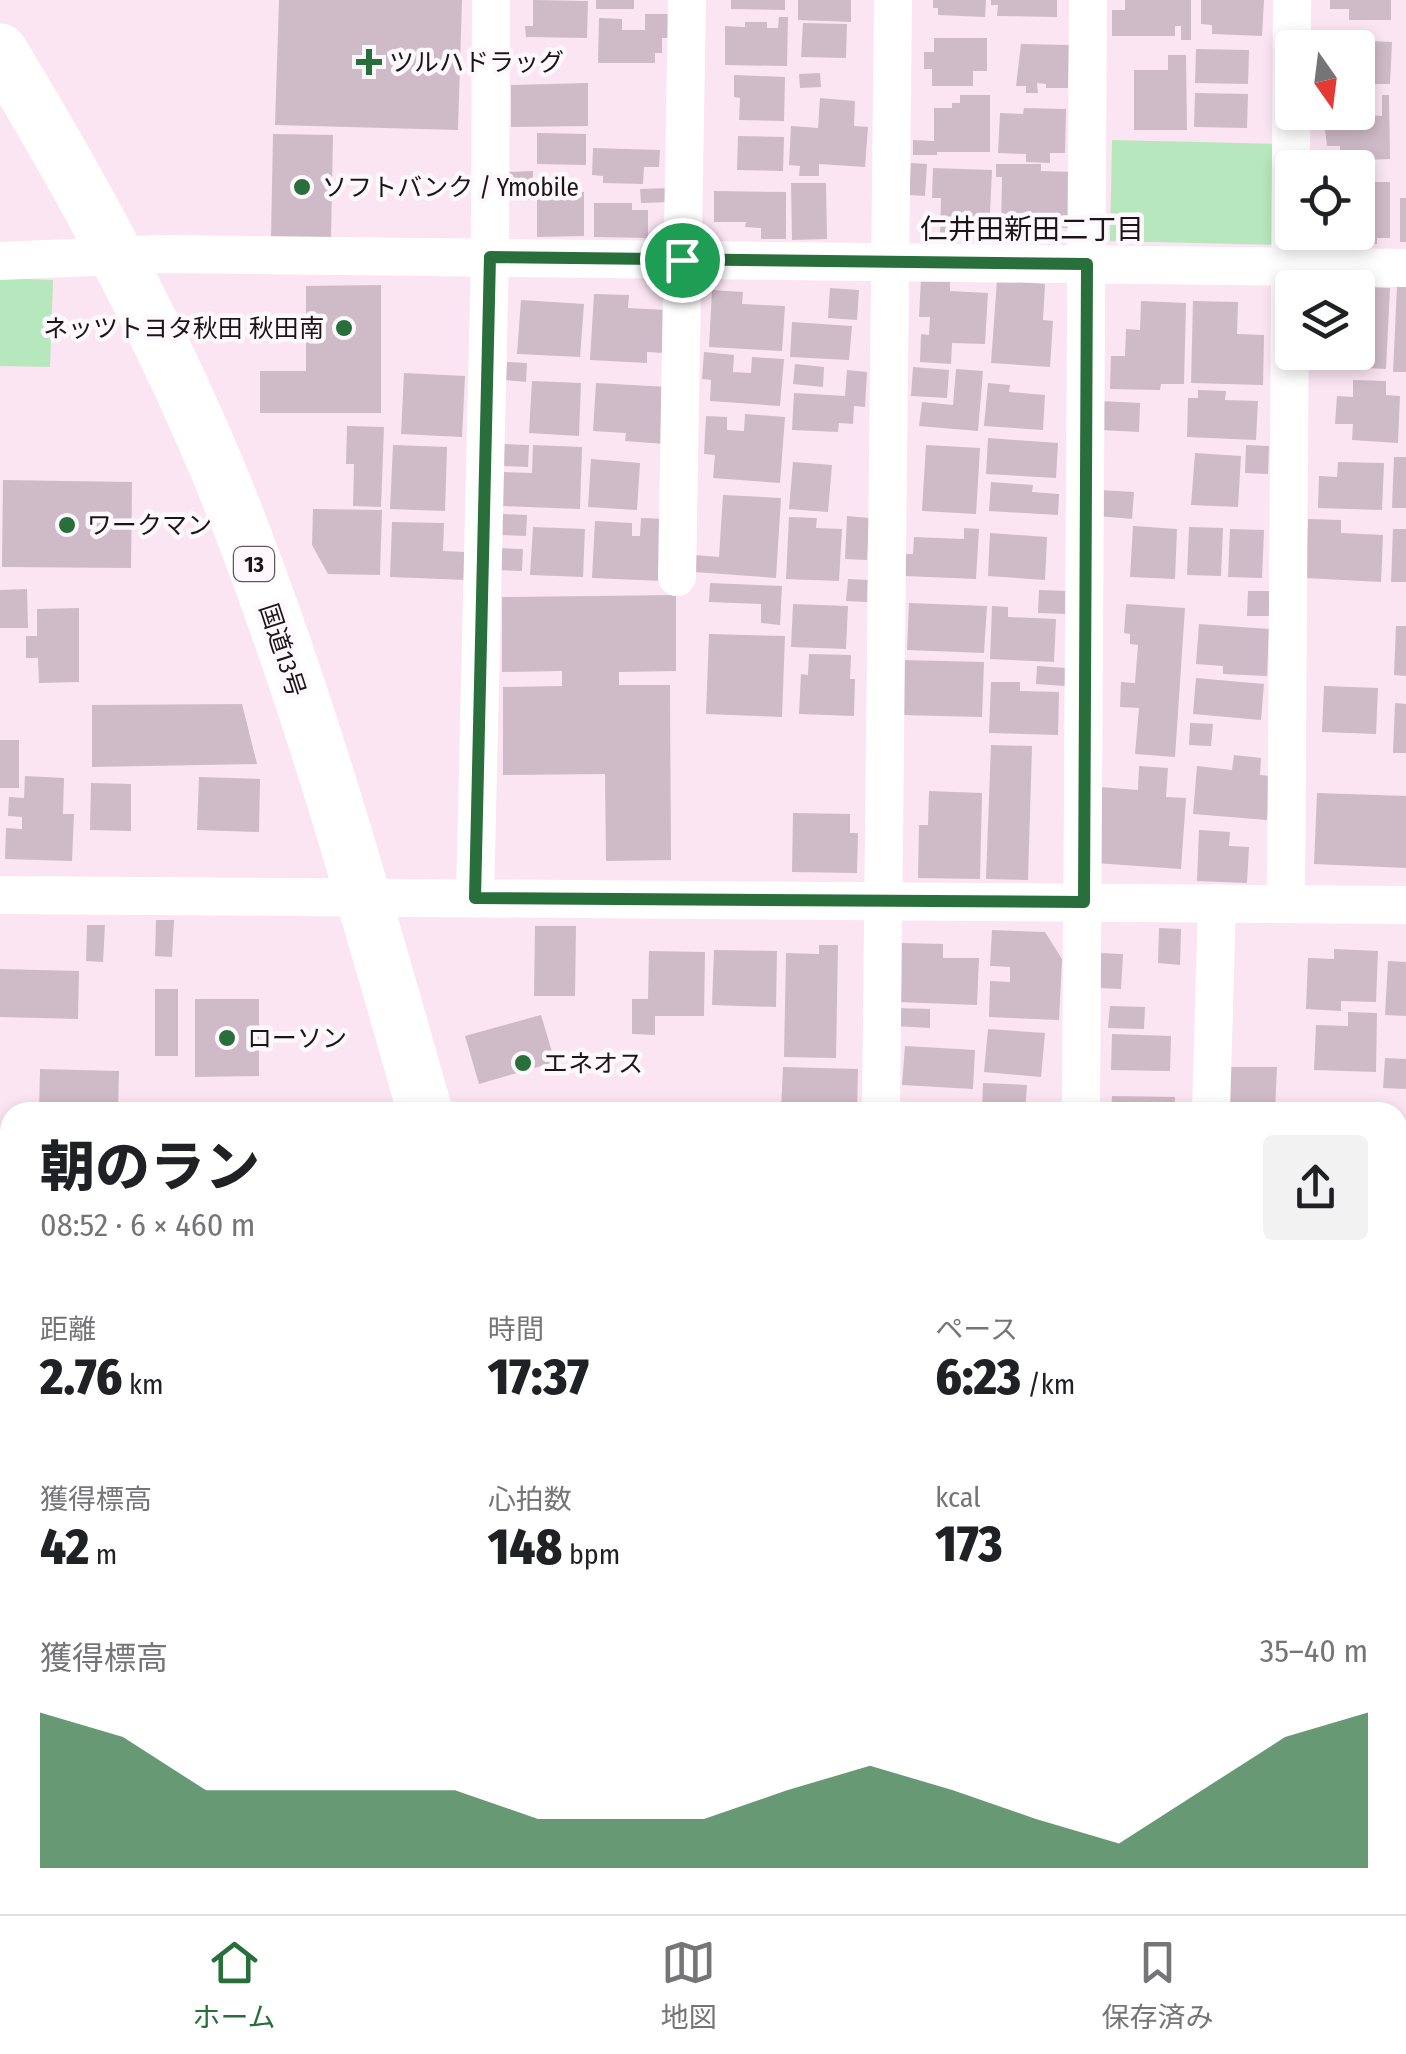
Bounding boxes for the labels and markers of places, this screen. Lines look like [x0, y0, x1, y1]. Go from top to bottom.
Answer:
place label: ツルハドラッグ [389, 48, 564, 78]
marker: ツルハドラッグ [358, 51, 380, 73]
place label: ソフトバンク / Ymobile [322, 173, 579, 203]
marker: ソフトバンク / Ymobile [291, 176, 313, 198]
pin [640, 218, 725, 303]
place label: ネッツトヨタ秋田 秋田南 [43, 314, 324, 344]
marker: ネッツトヨタ秋田 秋田南 [333, 317, 355, 339]
place label: ワークマン [87, 511, 212, 541]
marker: ワークマン [56, 514, 78, 536]
place label: ローソン [247, 1024, 347, 1054]
marker: ローソン [216, 1027, 238, 1049]
place label: エネオス [543, 1049, 643, 1079]
marker: エネオス [512, 1052, 534, 1074]

